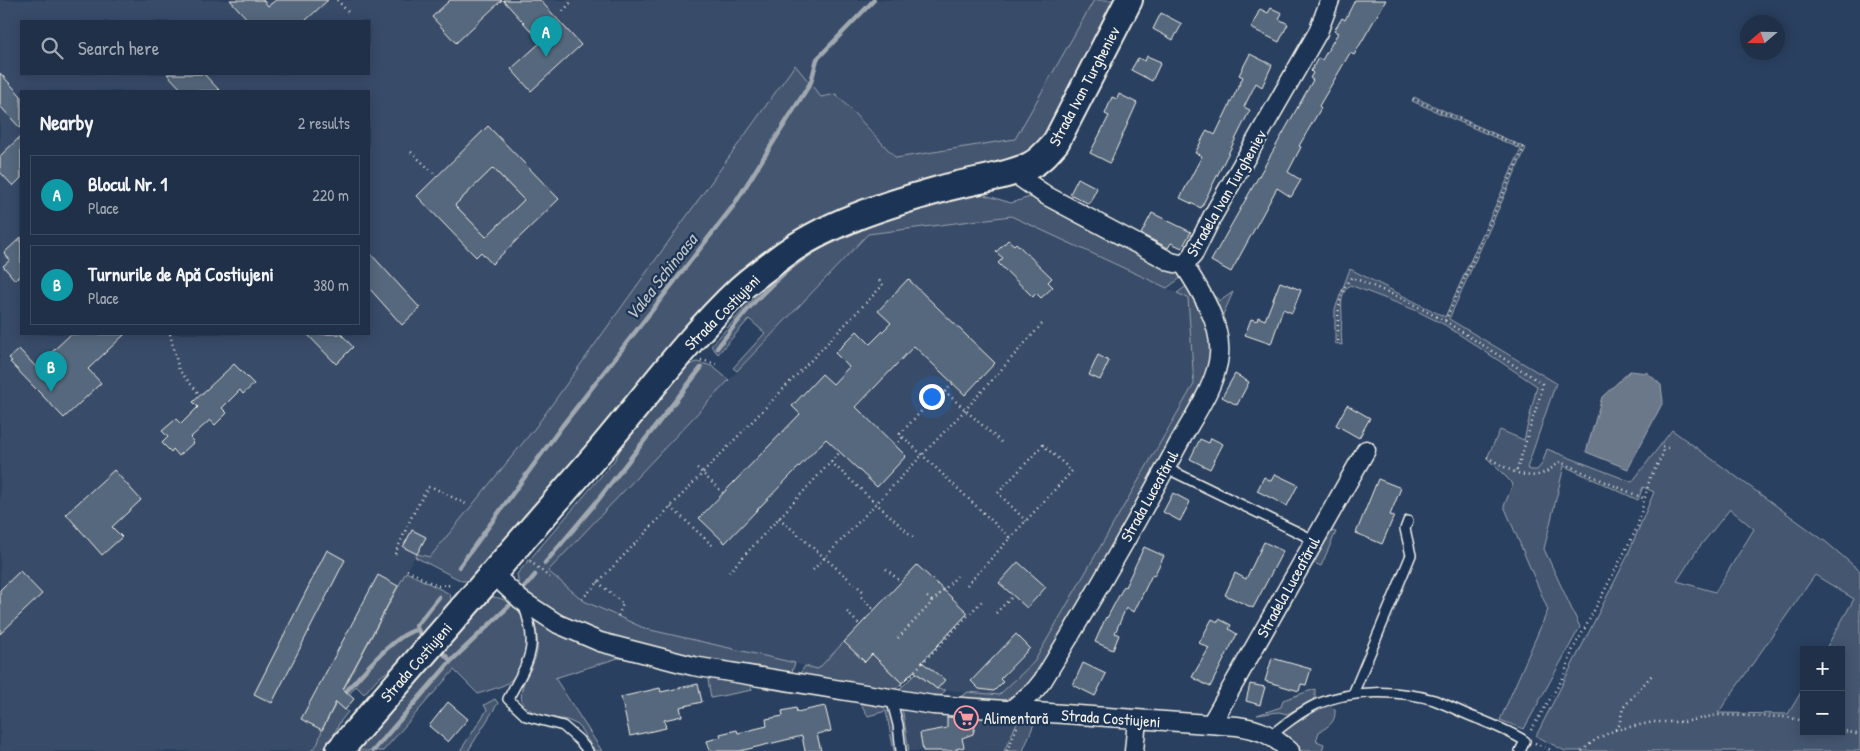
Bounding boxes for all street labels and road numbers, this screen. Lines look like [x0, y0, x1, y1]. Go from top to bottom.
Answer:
street label: Strada Ivan Turgheniev [1043, 22, 1125, 150]
street label: Stradela Ivan Turgheniev [1181, 125, 1272, 261]
street label: Strada Costiujeni [679, 269, 765, 355]
street label: Strada Luceafărul [1115, 446, 1184, 546]
street label: Stradela Luceafărul [1251, 532, 1325, 641]
street label: Strada Costiujeni [375, 617, 457, 707]
street label: Strada Costiujeni [1061, 704, 1161, 732]

